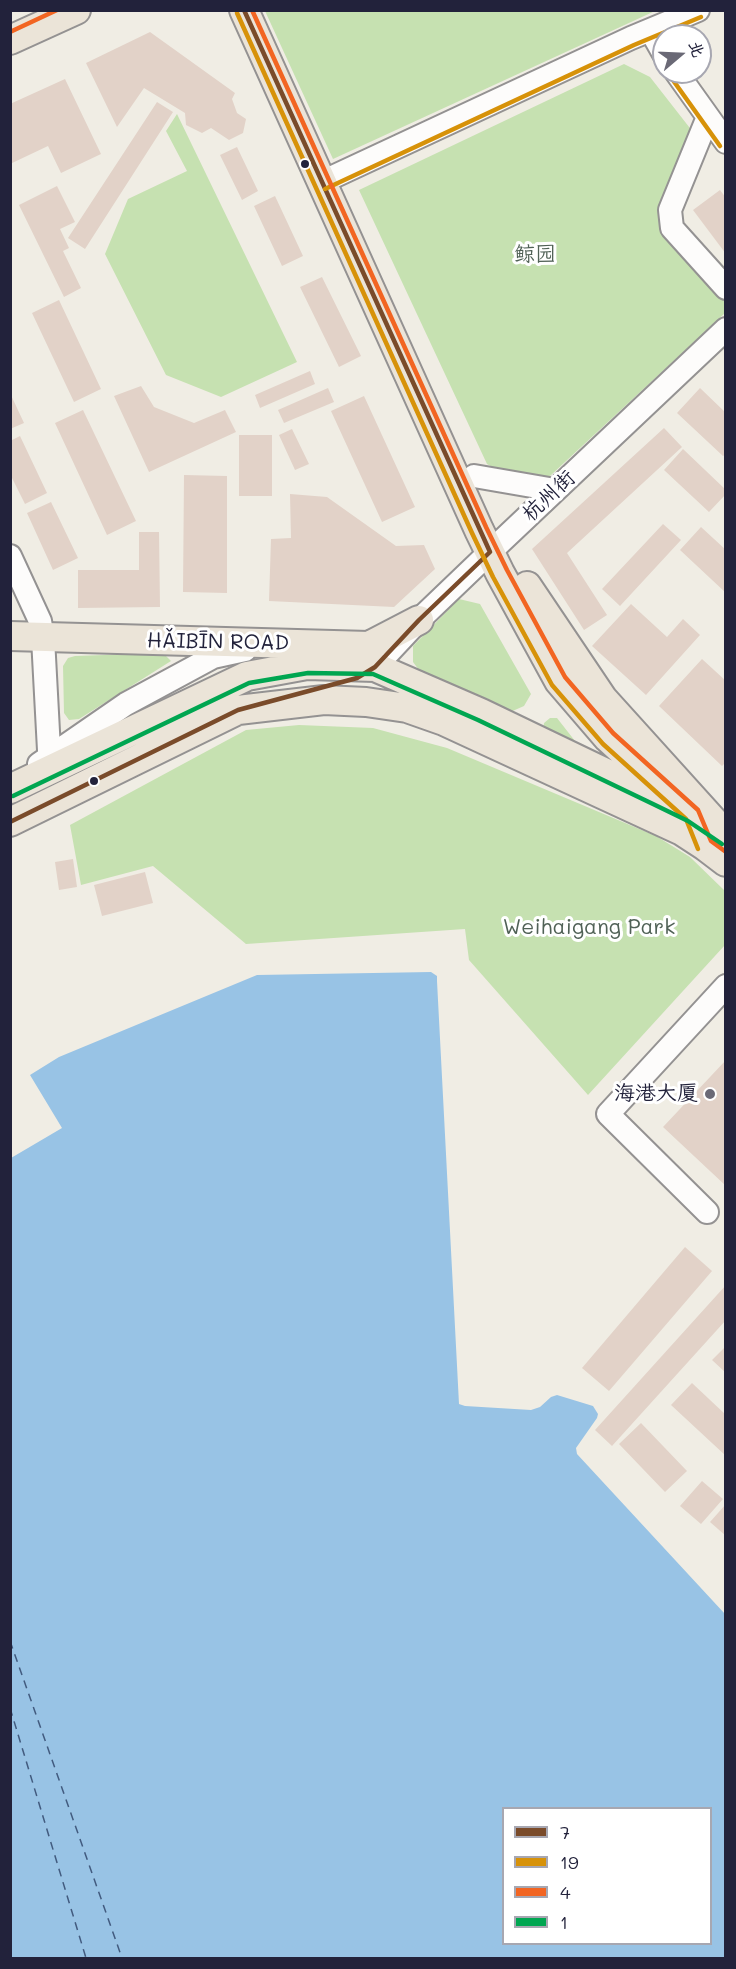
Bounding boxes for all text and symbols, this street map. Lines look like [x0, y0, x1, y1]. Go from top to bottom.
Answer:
north arrow [652, 24, 712, 84]
text: 北 [685, 38, 710, 60]
unlabelled marker [299, 158, 311, 170]
park label: 鲸园 [514, 242, 556, 268]
street label: 杭州街 [517, 465, 581, 527]
street label: HǍIBĪN ROAD [147, 628, 289, 656]
unlabelled marker [88, 775, 100, 787]
park label: Weihaigang Park [503, 915, 675, 941]
place label: 海港大厦 [614, 1081, 698, 1107]
marker: 海港大厦 [703, 1087, 717, 1101]
legend [502, 1807, 712, 1945]
text: 7 [560, 1820, 570, 1844]
text: 19 [560, 1850, 579, 1874]
text: 4 [560, 1880, 571, 1904]
text: 1 [560, 1910, 568, 1934]

